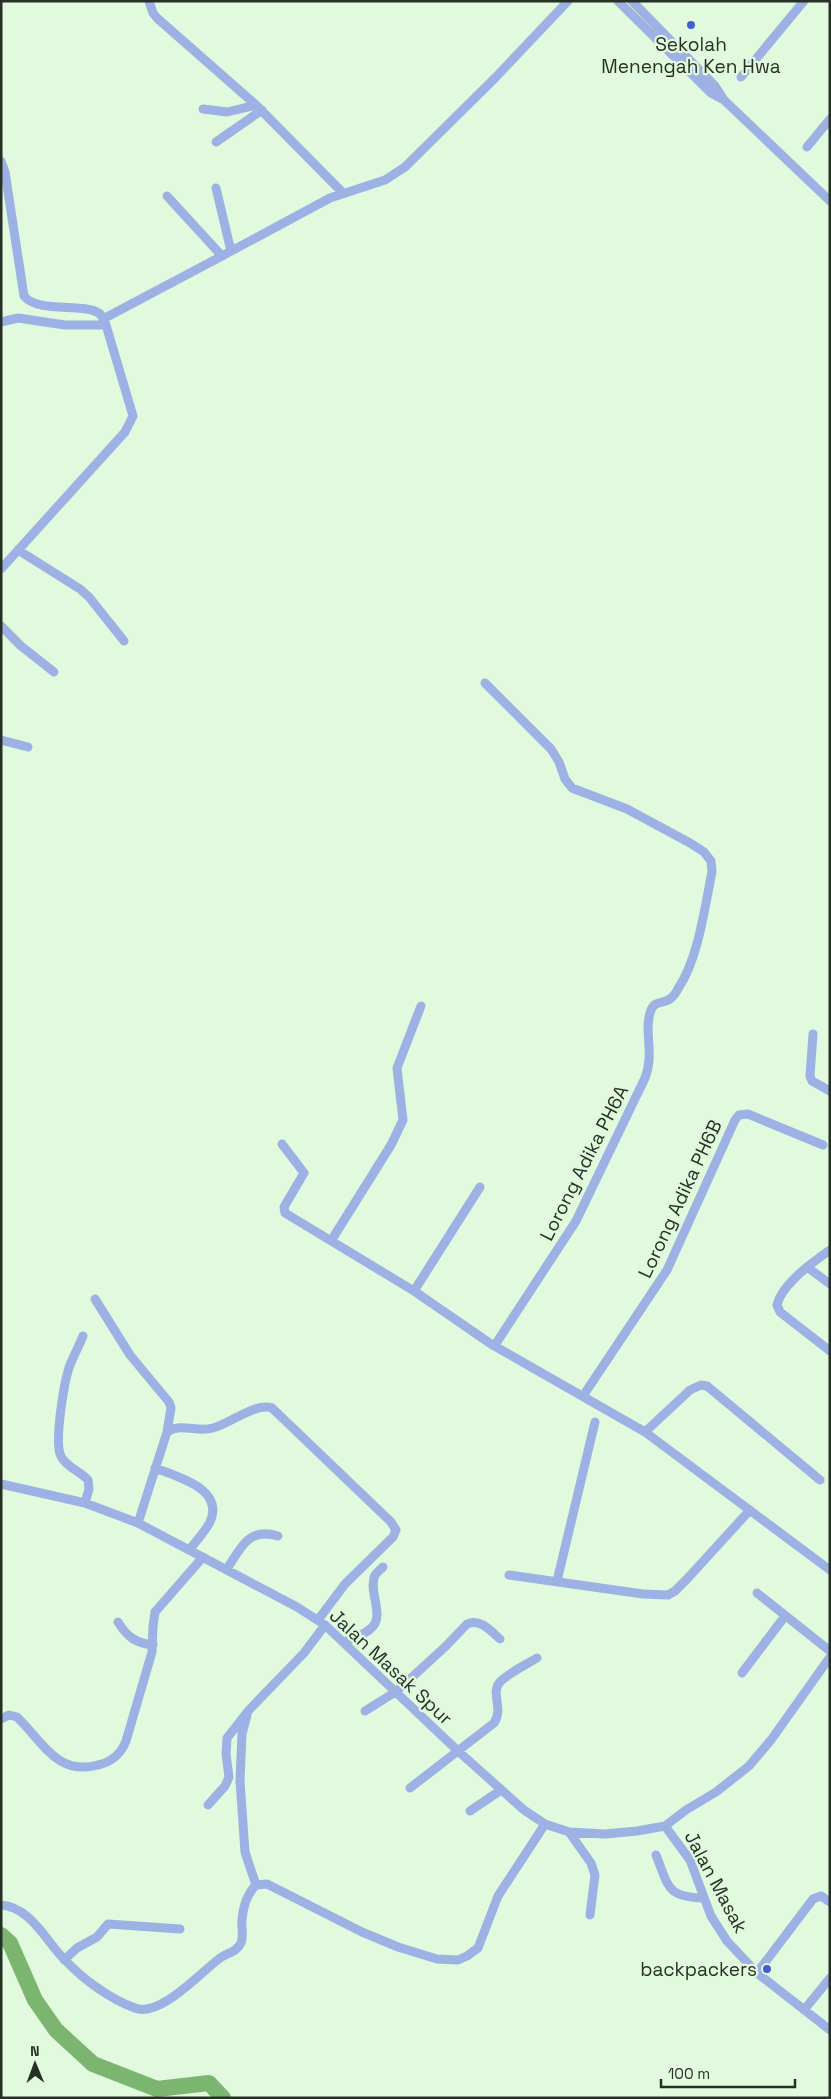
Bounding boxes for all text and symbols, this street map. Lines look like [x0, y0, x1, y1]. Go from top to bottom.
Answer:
marker: Sekolah Menengah Ken Hwa [685, 19, 697, 31]
place label: Sekolah Menengah Ken Hwa [601, 32, 781, 79]
street label: Lorong Adika PH6A [534, 1081, 634, 1245]
street label: Lorong Adika PH6B [632, 1116, 728, 1282]
street label: Jalan Masak Spur [324, 1603, 458, 1731]
street label: Jalan Masak [679, 1827, 753, 1937]
place label: backpackers [640, 1957, 757, 1982]
marker: backpackers [761, 1963, 773, 1975]
north arrow [10, 2039, 60, 2089]
text: N [30, 2042, 40, 2060]
scale bar [661, 2056, 795, 2088]
text: 100 m [668, 2064, 710, 2083]

